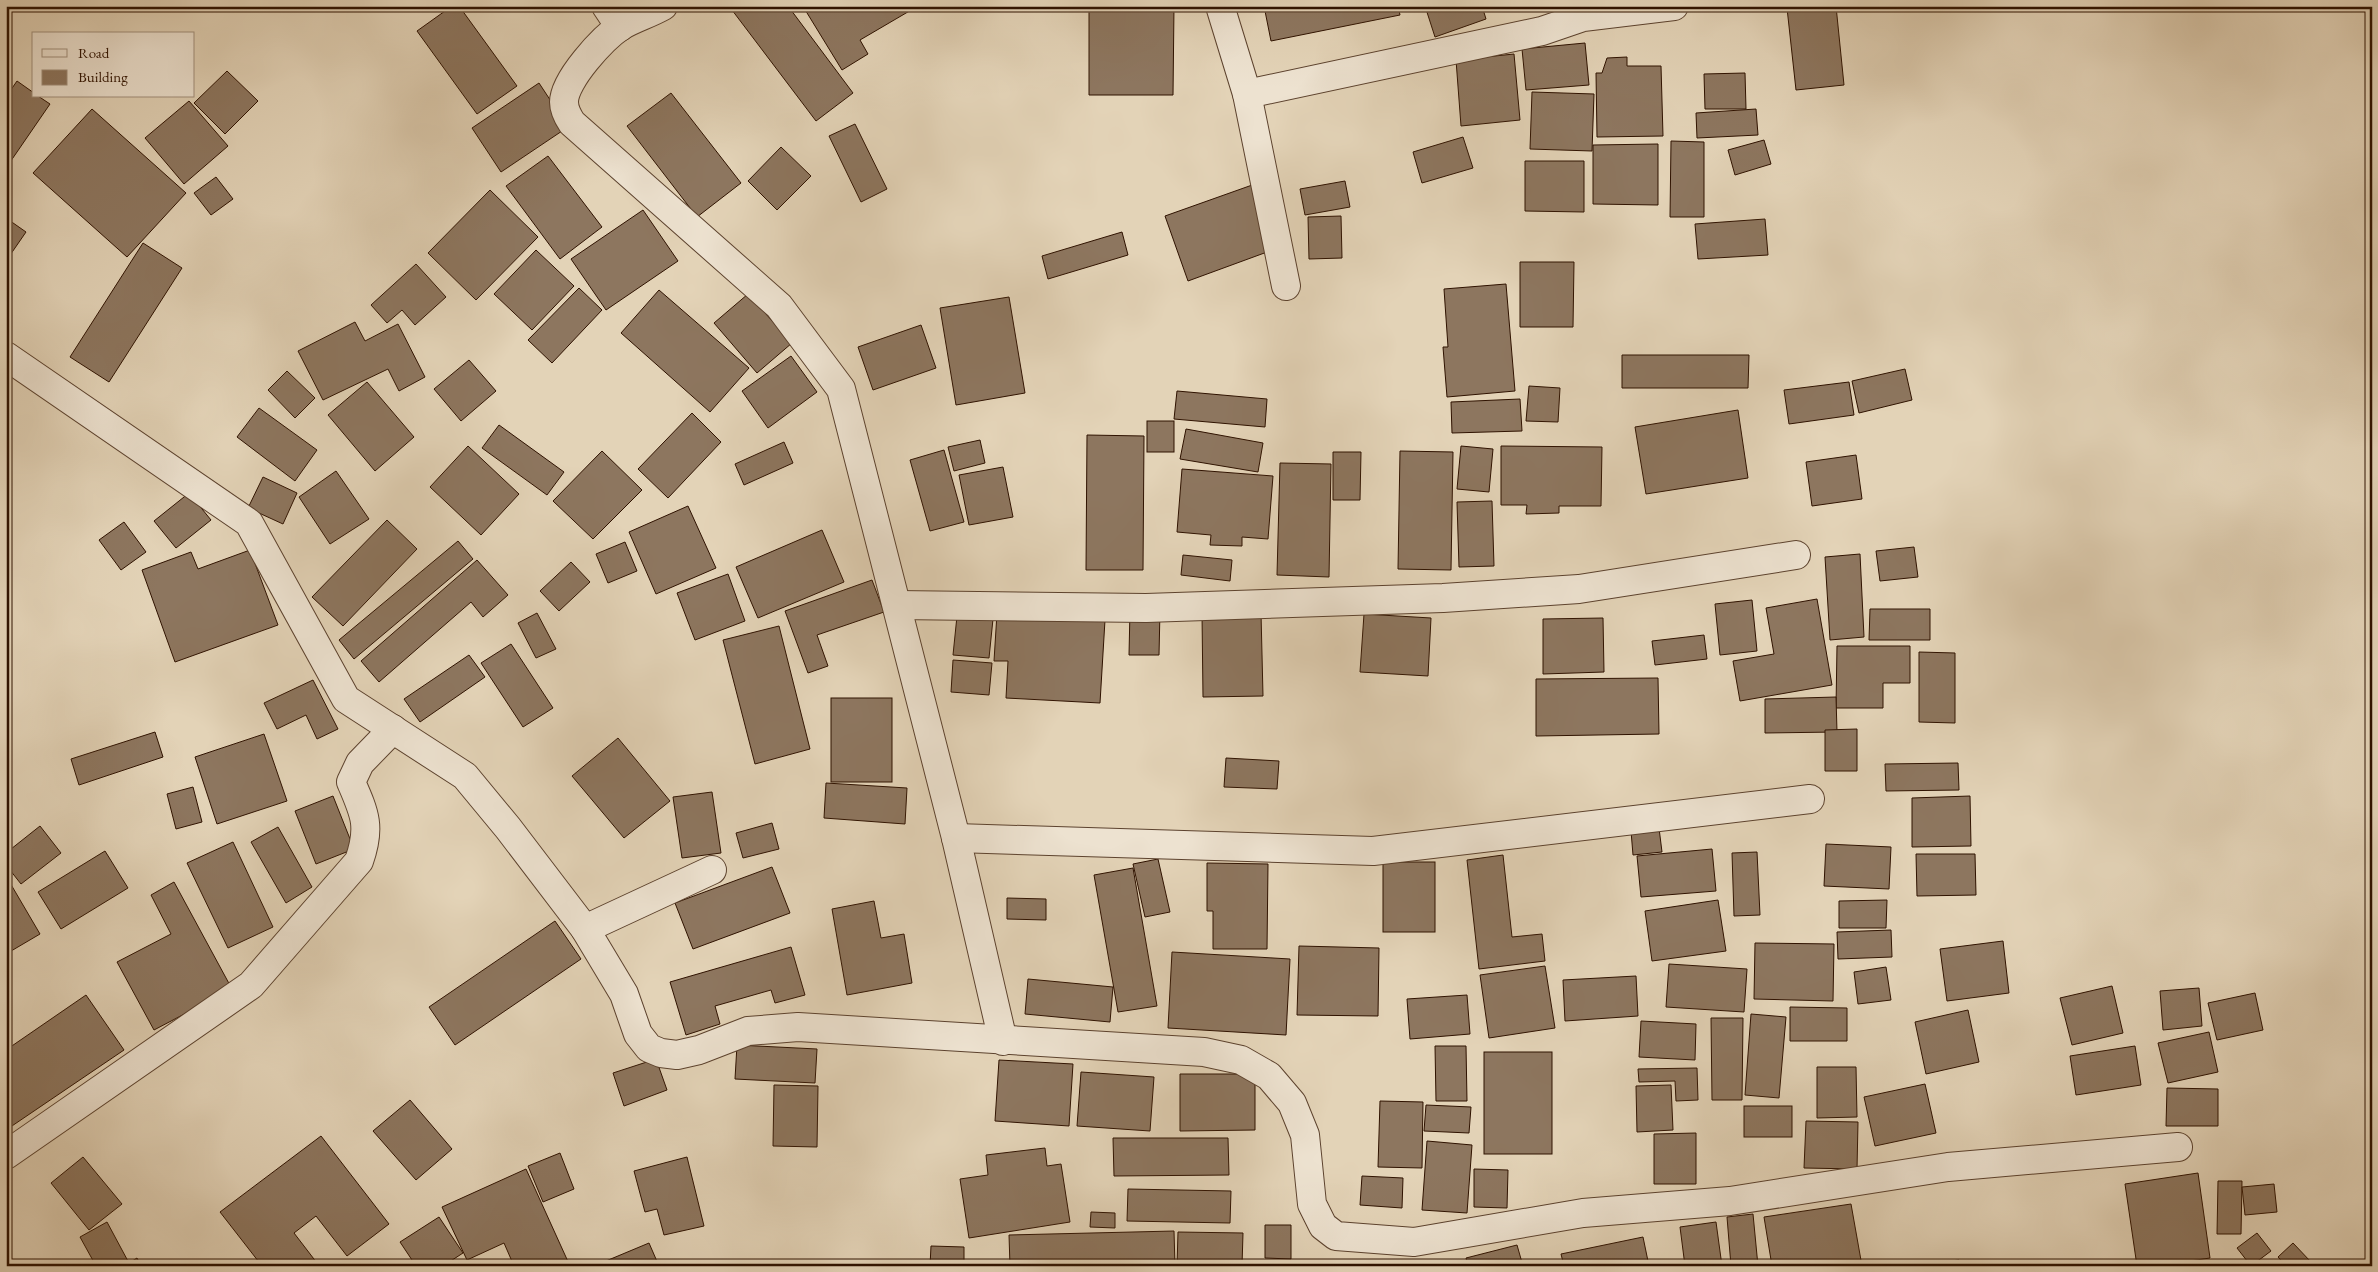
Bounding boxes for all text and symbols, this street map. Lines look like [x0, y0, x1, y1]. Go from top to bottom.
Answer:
legend [32, 32, 195, 98]
text: Road [78, 43, 110, 62]
text: Building [78, 67, 128, 86]

